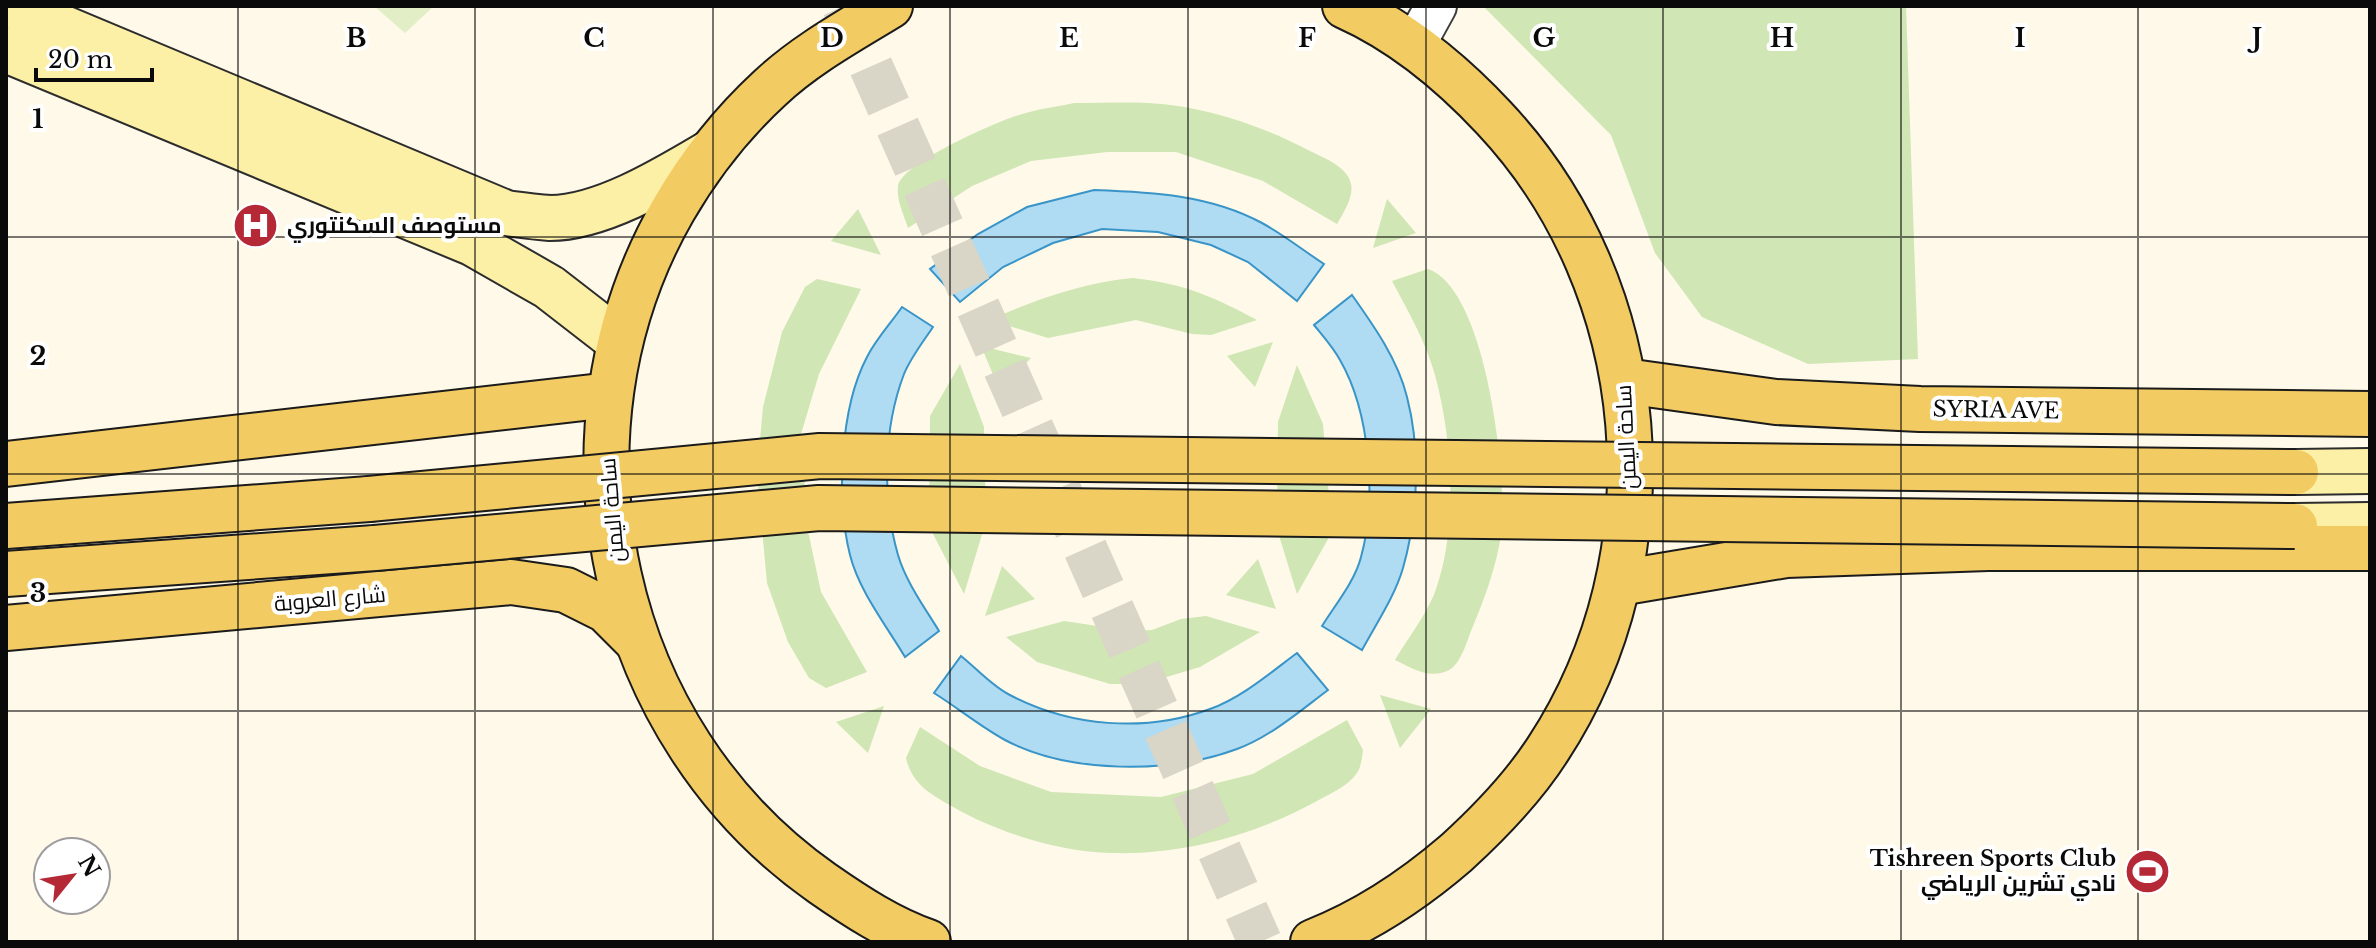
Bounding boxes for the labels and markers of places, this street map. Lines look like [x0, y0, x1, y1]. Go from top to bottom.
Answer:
hospital icon: مستوصف السكنتوري [232, 201, 280, 249]
place label: مستوصف السكنتوري [287, 212, 502, 243]
place label: Tishreen Sports Club نادي تشرين الرياضي [1870, 845, 2116, 901]
sports icon: Tishreen Sports Club نادي تشرين الرياضي [2123, 847, 2171, 895]

